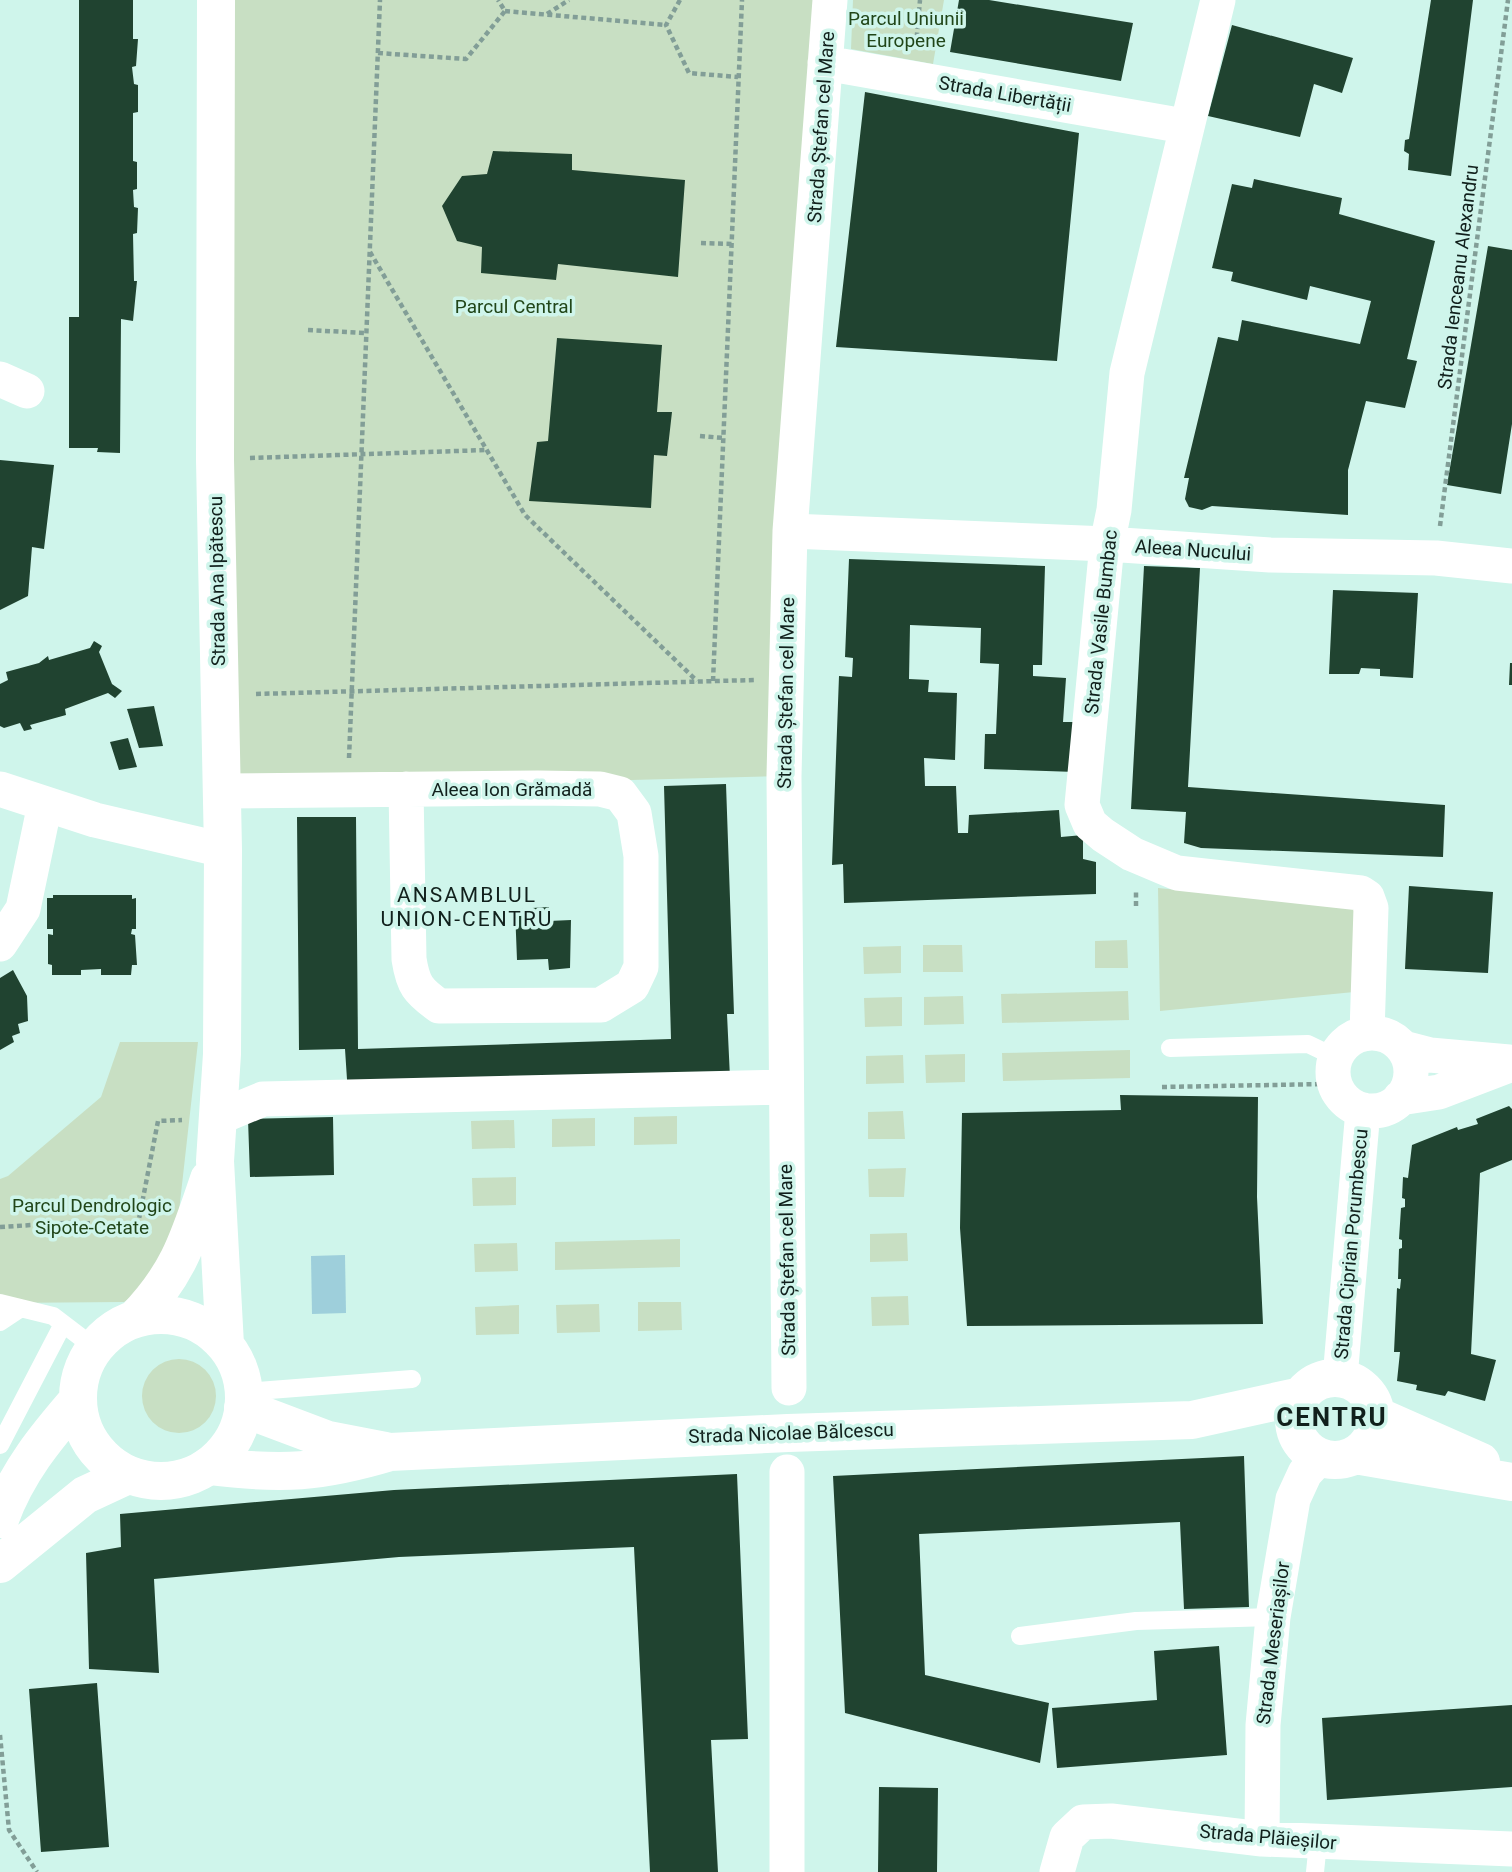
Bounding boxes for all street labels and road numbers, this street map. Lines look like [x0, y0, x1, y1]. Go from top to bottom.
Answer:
street label: Strada Ștefan cel Mare [803, 30, 839, 224]
street label: Strada Libertății [937, 71, 1073, 117]
street label: Strada Ienceanu Alexandru [1433, 163, 1483, 391]
street label: Strada Ana Ipătescu [204, 496, 230, 666]
street label: Strada Vasile Bumbac [1080, 529, 1122, 715]
street label: Aleea Nucului [1134, 534, 1252, 566]
street label: Strada Ștefan cel Mare [773, 597, 799, 789]
street label: Aleea Ion Grămadă [432, 778, 592, 801]
street label: Strada Ciprian Porumbescu [1329, 1128, 1373, 1360]
street label: Strada Ștefan cel Mare [774, 1164, 800, 1356]
street label: Strada Nicolae Bălcescu [688, 1418, 894, 1448]
street label: Strada Meseriașilor [1252, 1560, 1294, 1726]
street label: Strada Plăieșilor [1198, 1820, 1338, 1855]

